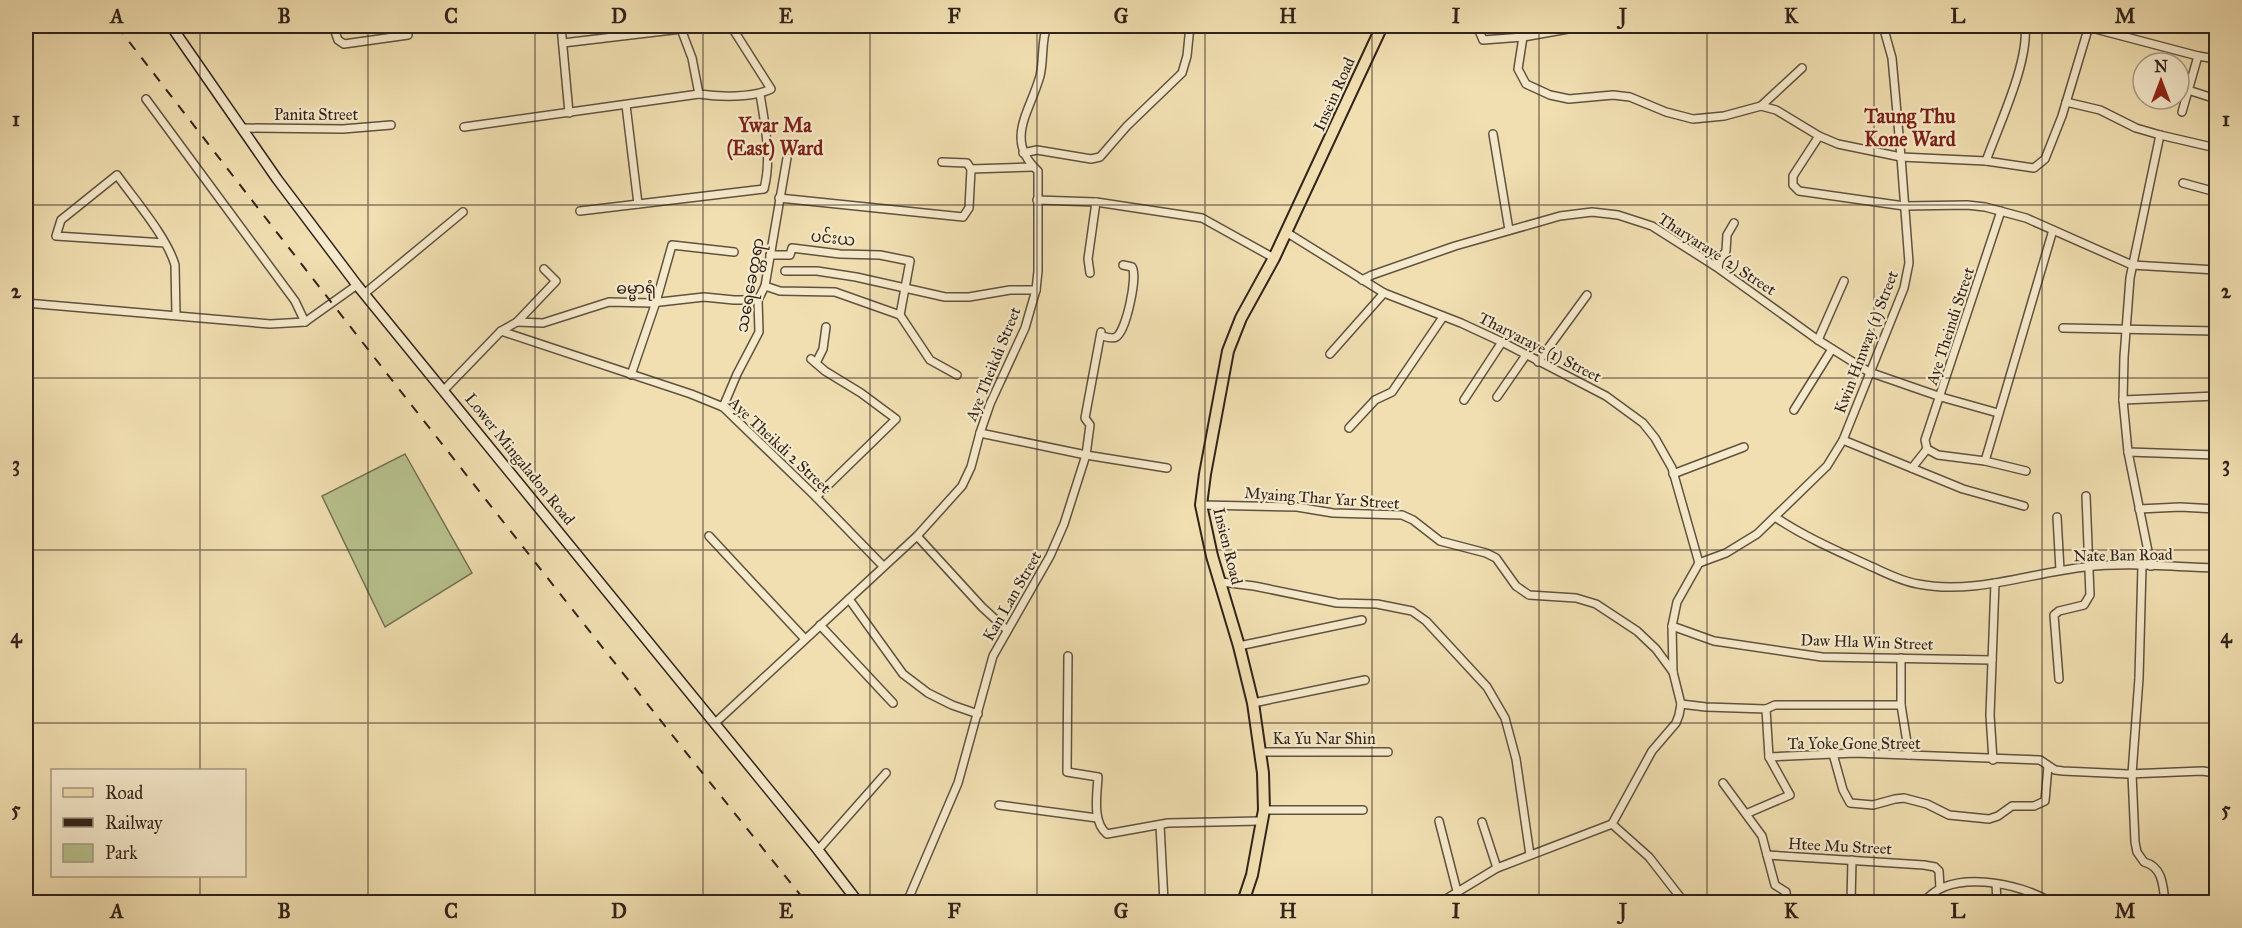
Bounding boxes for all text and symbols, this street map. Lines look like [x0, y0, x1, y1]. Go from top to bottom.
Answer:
text: A [108, 4, 124, 28]
text: B [277, 4, 291, 28]
text: C [444, 4, 458, 28]
text: D [611, 4, 627, 28]
text: E [779, 4, 794, 28]
text: F [947, 4, 961, 28]
text: G [1114, 4, 1129, 28]
text: H [1279, 4, 1297, 28]
text: I [1452, 4, 1461, 28]
text: J [1616, 4, 1628, 30]
text: K [1784, 4, 1799, 28]
text: L [1951, 4, 1966, 28]
text: M [2115, 4, 2136, 28]
north arrow [2131, 51, 2191, 111]
street label: Insein Road [1309, 54, 1359, 134]
text: N [2154, 57, 2168, 76]
district label: Taung Thu Kone Ward [1863, 104, 1957, 151]
street label: Panita Street [274, 105, 358, 124]
text: 1 [12, 107, 20, 131]
text: 1 [2222, 107, 2230, 131]
district label: Ywar Ma (East) Ward [727, 113, 824, 161]
street label: Tharyaraye (2) Street [1654, 209, 1780, 300]
street label: ပင်းယ [810, 224, 856, 250]
street label: သရေခေတ္တရာ [732, 236, 772, 335]
street label: Aye Theindi Street [1922, 264, 1978, 388]
street label: Kwin Hmway (1) Street [1830, 268, 1903, 416]
street label: ဓမ္မာရုံ [616, 278, 656, 303]
text: 2 [11, 279, 22, 303]
text: 2 [2221, 279, 2232, 303]
street label: Aye Theikdi Street [961, 304, 1025, 425]
street label: Tharyaraye (1) Street [1475, 308, 1605, 387]
street label: Lower Mingaladon Road [460, 389, 579, 529]
street label: Aye Theikdi 2 Street [724, 392, 835, 497]
text: 3 [12, 452, 20, 477]
text: 3 [2222, 452, 2230, 477]
street label: Myaing Thar Yar Street [1244, 483, 1401, 514]
street label: Insien Road [1209, 506, 1247, 586]
street label: Nate Ban Road [2073, 545, 2173, 565]
street label: Kan Lan Street [979, 547, 1046, 644]
text: 4 [10, 624, 22, 649]
text: 4 [2220, 624, 2232, 649]
street label: Daw Hla Win Street [1800, 630, 1934, 654]
street label: Ka Yu Nar Shin [1272, 729, 1376, 748]
street label: Ta Yoke Gone Street [1787, 734, 1921, 753]
legend [51, 769, 246, 877]
text: Road [105, 782, 143, 804]
text: 5 [11, 797, 21, 821]
text: 5 [2221, 797, 2231, 821]
text: Railway [105, 812, 163, 834]
street label: Htee Mu Street [1787, 834, 1893, 858]
text: Park [105, 842, 138, 864]
text: A [108, 899, 124, 923]
text: B [277, 899, 291, 923]
text: C [444, 899, 458, 923]
text: D [611, 899, 627, 923]
text: E [779, 899, 794, 923]
text: F [947, 899, 961, 923]
text: G [1114, 899, 1129, 923]
text: H [1279, 899, 1297, 923]
text: I [1452, 899, 1461, 923]
text: J [1616, 899, 1628, 925]
text: K [1784, 899, 1799, 923]
text: L [1951, 899, 1966, 923]
text: M [2115, 899, 2136, 923]

